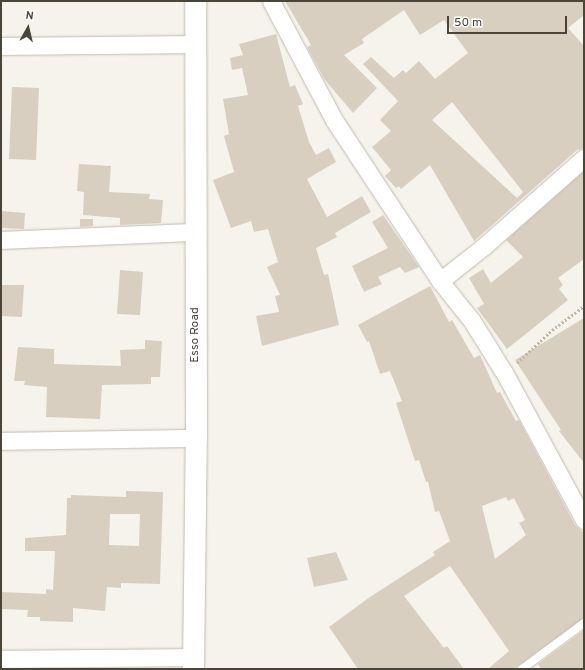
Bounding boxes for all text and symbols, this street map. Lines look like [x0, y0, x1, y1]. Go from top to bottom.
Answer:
north arrow [8, 8, 48, 48]
scale bar [449, 8, 569, 34]
text: N [25, 9, 35, 24]
text: 50 m [454, 15, 482, 31]
street label: Esso Road [189, 307, 203, 363]

